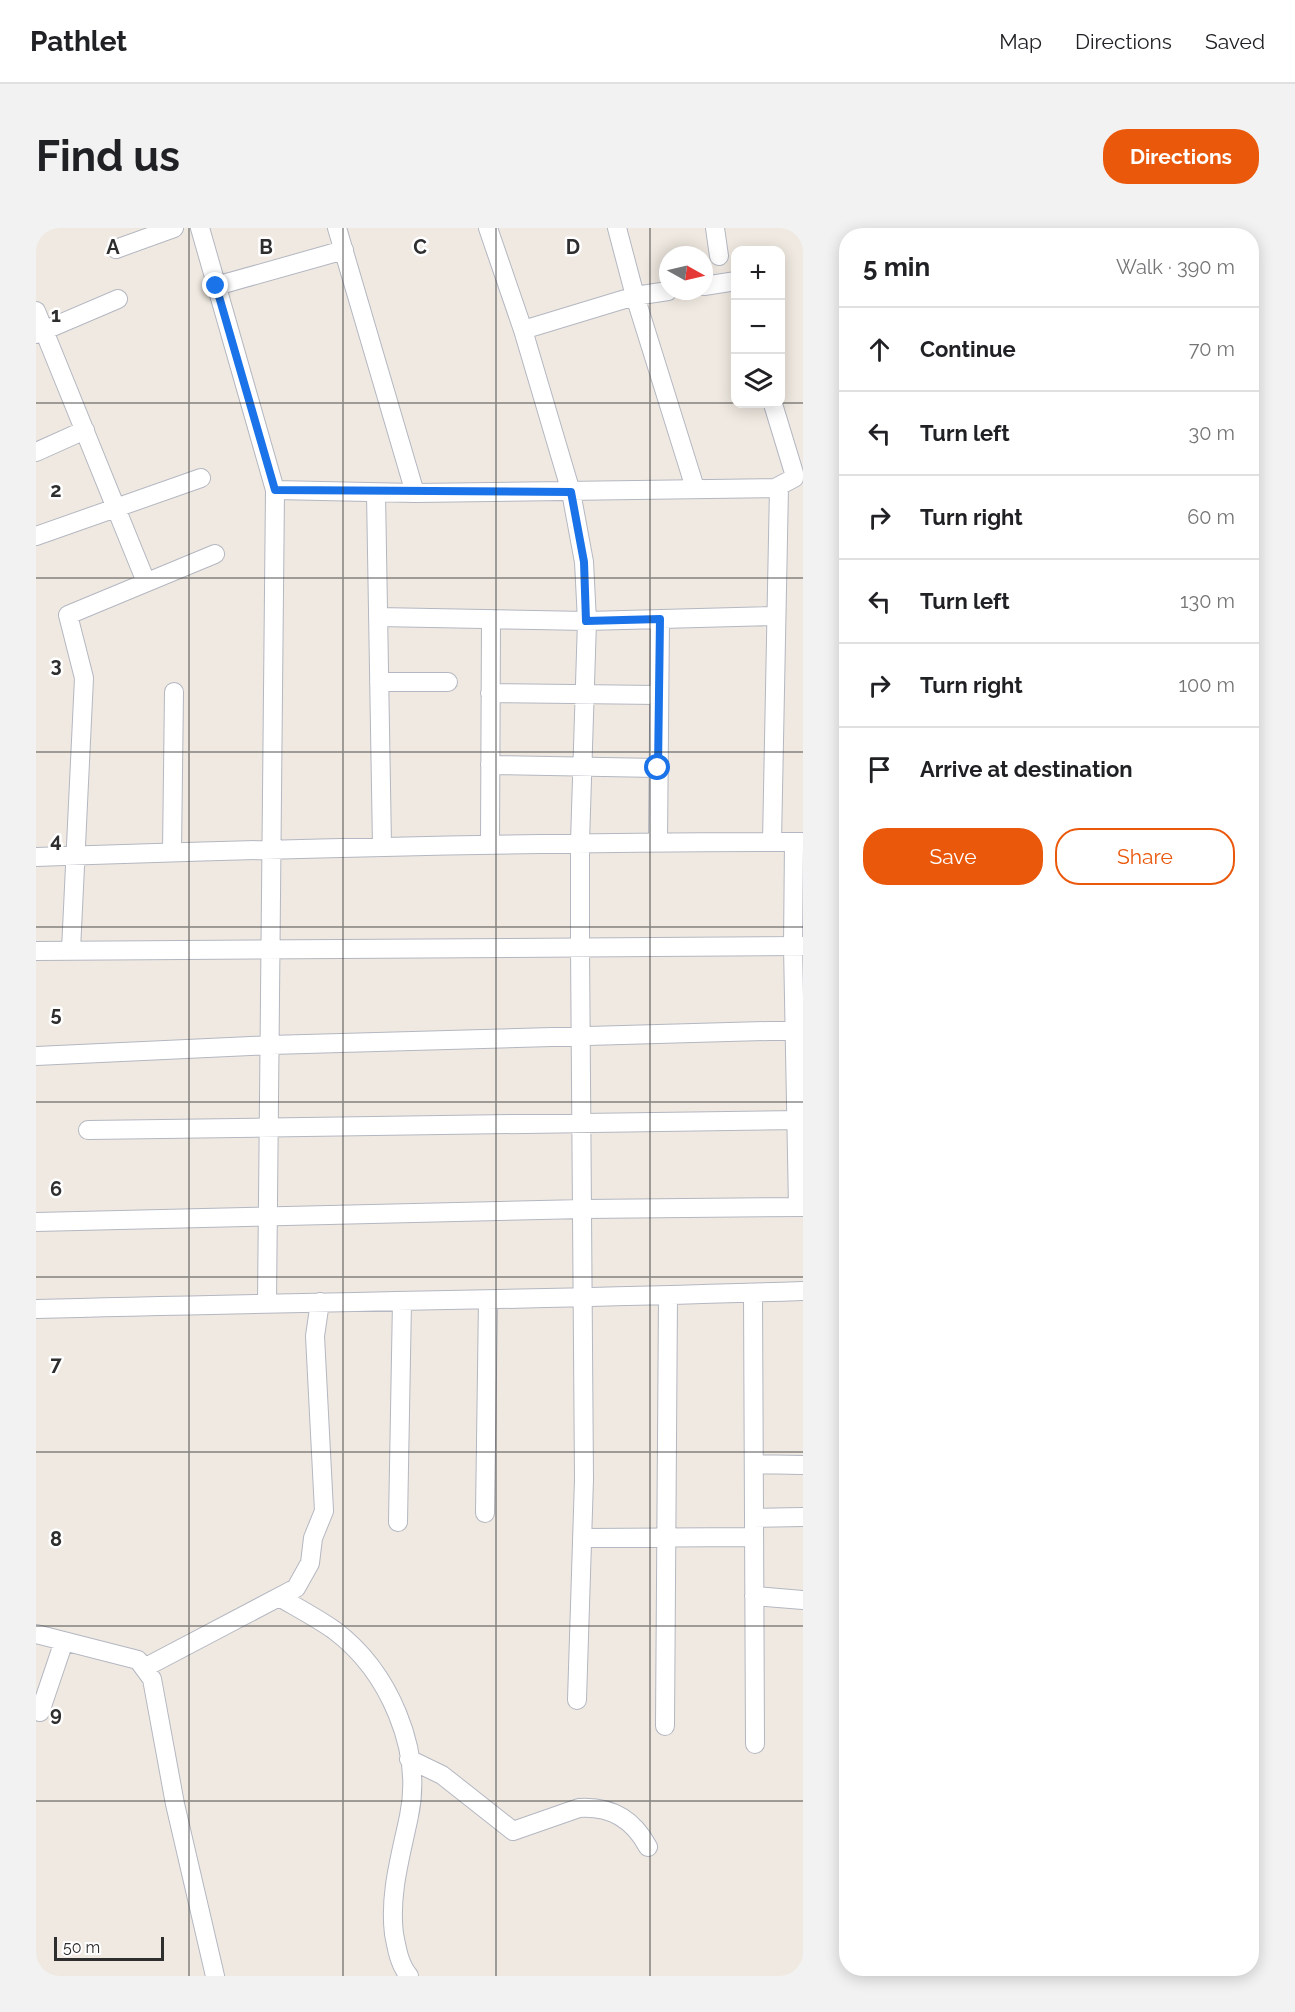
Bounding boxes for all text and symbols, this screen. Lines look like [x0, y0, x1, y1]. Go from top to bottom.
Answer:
text: Pathlet [30, 25, 127, 58]
text: Map [999, 29, 1042, 54]
text: Directions [1075, 29, 1172, 54]
text: Saved [1205, 29, 1265, 54]
button: Directions [1103, 129, 1259, 184]
text: Find us [36, 132, 180, 181]
text: A [106, 235, 120, 259]
text: B [259, 235, 273, 259]
text: C [413, 235, 427, 259]
text: D [566, 235, 580, 259]
north arrow [659, 246, 713, 300]
map controls [731, 246, 785, 408]
button: + [731, 246, 785, 300]
text: 5 min [863, 252, 930, 282]
text: Walk · 390 m [1116, 255, 1235, 279]
route end [202, 272, 228, 298]
button: − [731, 300, 785, 354]
text: 1 [51, 303, 61, 327]
icon: ahead [863, 333, 896, 366]
text: Continue [920, 336, 1016, 362]
text: 70 m [1189, 337, 1235, 361]
button: layers [731, 354, 785, 408]
icon: left [863, 417, 896, 450]
text: Turn left [920, 420, 1010, 446]
text: 30 m [1189, 421, 1235, 445]
text: 2 [50, 478, 62, 502]
icon: right [863, 501, 896, 534]
text: Turn right [920, 504, 1023, 530]
text: 60 m [1187, 505, 1235, 529]
icon: left [863, 585, 896, 618]
text: Turn left [920, 588, 1010, 614]
text: 130 m [1180, 589, 1235, 613]
text: 3 [50, 653, 62, 677]
icon: right [863, 669, 896, 702]
text: Turn right [920, 672, 1023, 698]
text: 100 m [1178, 673, 1235, 697]
icon: arrive [863, 753, 896, 786]
route start [644, 754, 670, 780]
text: Arrive at destination [920, 756, 1133, 782]
text: 4 [50, 828, 62, 852]
button: Save [863, 828, 1043, 885]
button: Share [1055, 828, 1235, 885]
text: 5 [50, 1002, 62, 1026]
text: 6 [50, 1177, 62, 1201]
text: 7 [50, 1352, 62, 1376]
text: 8 [50, 1527, 62, 1551]
text: 9 [50, 1702, 62, 1726]
scale bar [54, 1934, 164, 1962]
text: 50 m [63, 1938, 100, 1957]

